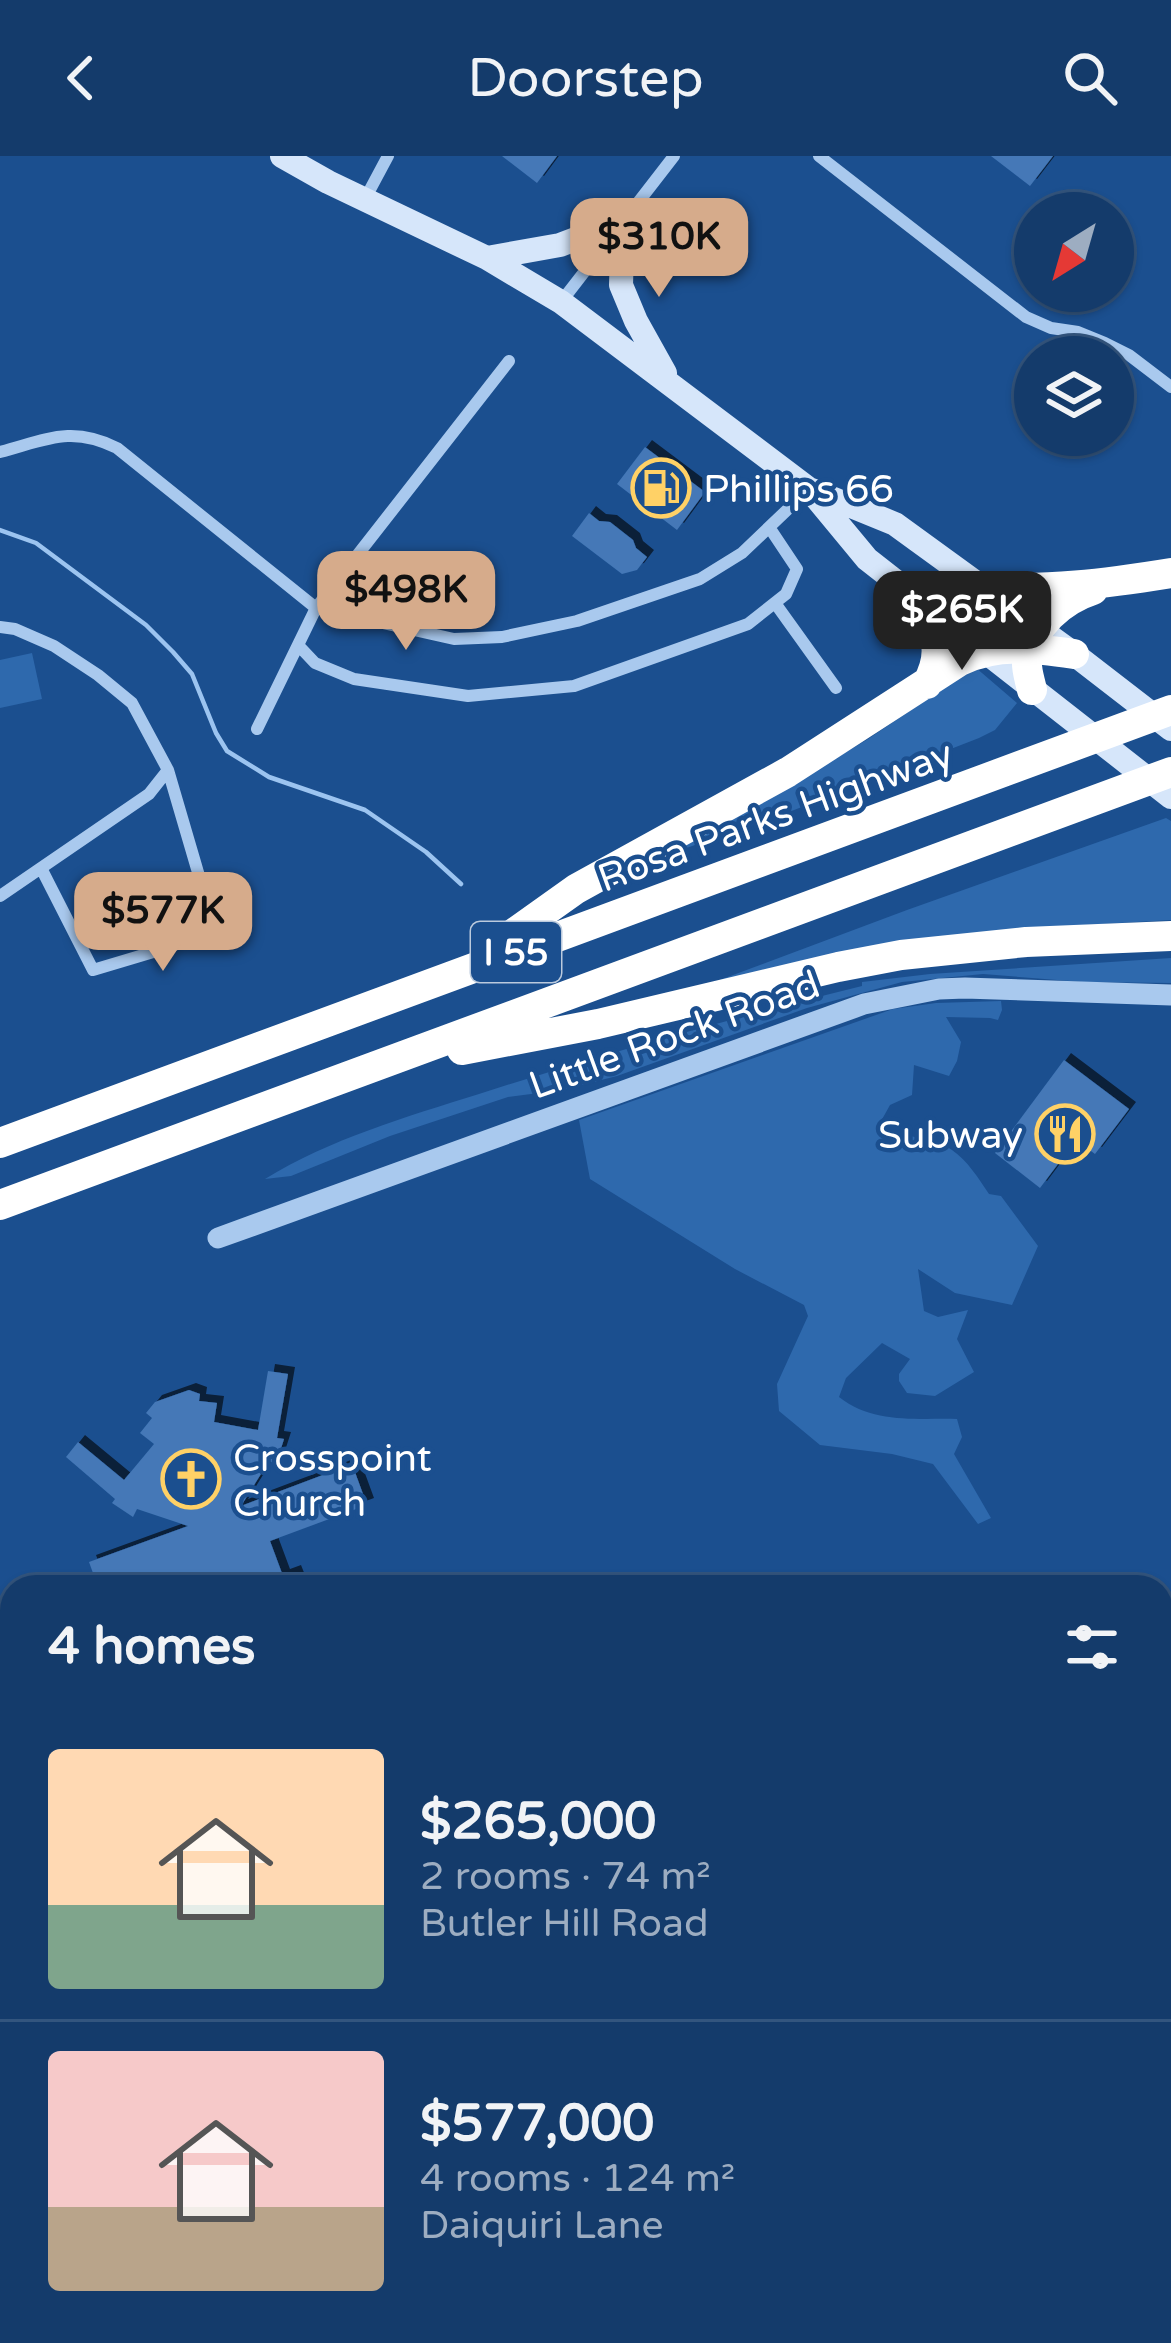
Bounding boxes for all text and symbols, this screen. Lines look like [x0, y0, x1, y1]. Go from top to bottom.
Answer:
icon: back [48, 45, 114, 111]
icon: search [1057, 45, 1123, 111]
text: Doorstep [467, 46, 704, 111]
north arrow [1014, 192, 1134, 312]
map controls [1014, 192, 1134, 456]
pin: $310K [575, 198, 743, 300]
text: $310K [597, 213, 721, 260]
button: layers [1014, 336, 1134, 456]
fuel station icon: Phillips 66 [630, 457, 692, 519]
place label: Phillips 66 [703, 466, 894, 513]
pin: $498K [322, 551, 490, 653]
text: $498K [344, 566, 468, 613]
pin: $265K [878, 571, 1046, 673]
text: $265K [900, 586, 1024, 633]
street label: Rosa Parks Highway [592, 730, 959, 902]
pin: $577K [79, 872, 247, 974]
text: $577K [101, 887, 225, 934]
road number: I 55 [471, 922, 561, 982]
street label: Little Rock Road [523, 961, 826, 1110]
restaurant icon: Subway [1034, 1103, 1096, 1165]
place label: Subway [878, 1112, 1023, 1159]
place label: Crosspoint Church [233, 1435, 432, 1527]
church icon: Crosspoint Church [160, 1448, 222, 1510]
icon: filters [1059, 1614, 1125, 1680]
text: 4 homes [48, 1616, 256, 1678]
text: $265,000 [420, 1791, 656, 1853]
icon: home [144, 1797, 288, 1941]
text: 2 rooms · 74 m² [420, 1853, 711, 1900]
text: Butler Hill Road [420, 1900, 709, 1947]
text: $577,000 [420, 2093, 654, 2155]
icon: home [144, 2099, 288, 2243]
text: 4 rooms · 124 m² [420, 2155, 735, 2202]
text: Daiquiri Lane [420, 2202, 664, 2249]

